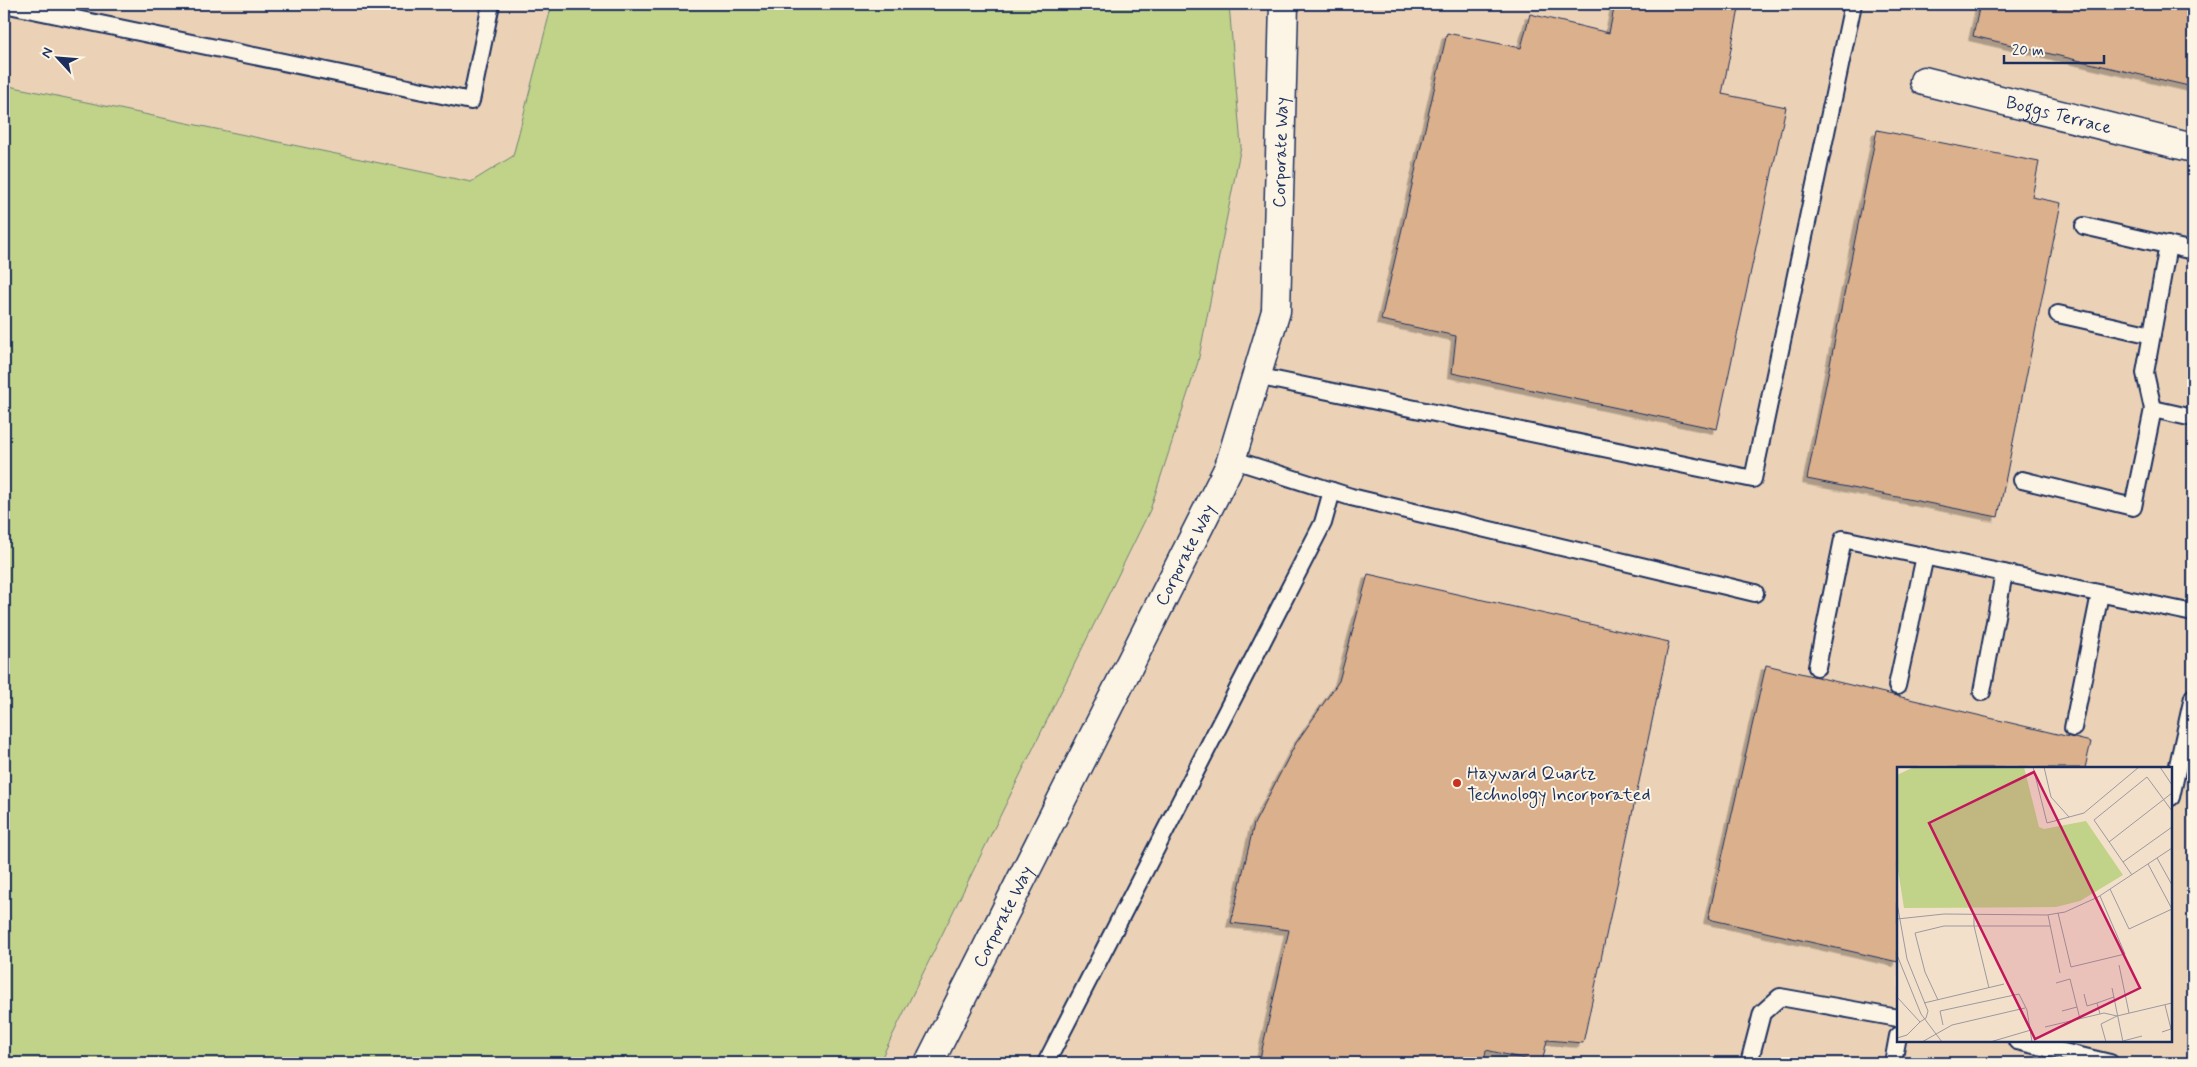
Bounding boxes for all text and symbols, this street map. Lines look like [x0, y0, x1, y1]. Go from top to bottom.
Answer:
north arrow [32, 32, 82, 82]
scale bar [2004, 32, 2104, 64]
text: 20 m [2012, 41, 2044, 61]
text: N [37, 45, 57, 61]
street label: Boggs Terrace [2003, 91, 2114, 140]
street label: Corporate Way [1268, 96, 1295, 208]
street label: Corporate Way [1150, 500, 1221, 610]
place label: Hayward Quartz Technology Incorporated [1467, 762, 1651, 808]
inset map [1897, 767, 2172, 1042]
marker: Hayward Quartz Technology Incorporated [1451, 777, 1463, 789]
street label: Corporate Way [968, 862, 1039, 972]

